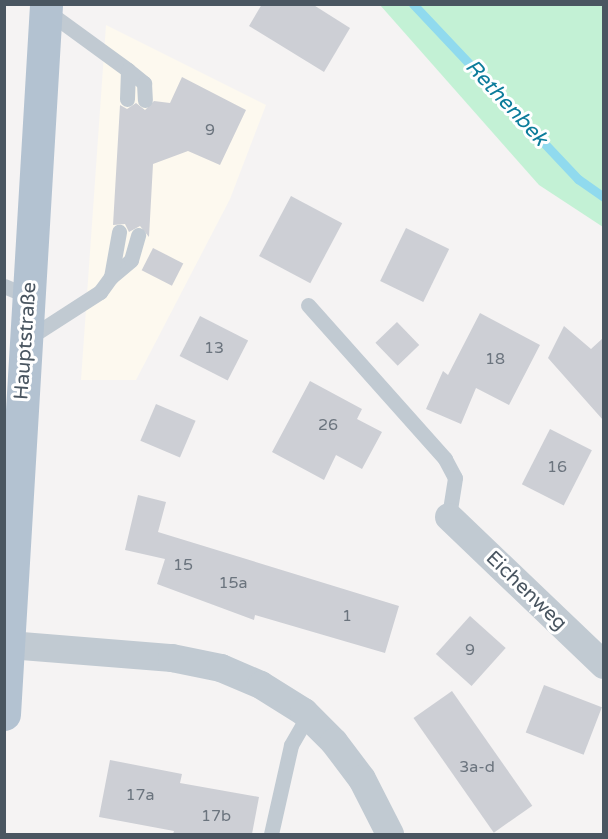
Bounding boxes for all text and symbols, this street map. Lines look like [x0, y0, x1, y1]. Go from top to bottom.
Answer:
water label: Rethenbek [460, 55, 552, 151]
house number: 9 [205, 120, 215, 140]
street label: Hauptstraße [10, 281, 42, 401]
house number: 13 [204, 338, 224, 358]
house number: 18 [485, 349, 505, 369]
house number: 26 [318, 415, 338, 435]
house number: 16 [547, 457, 567, 477]
street label: Eichenweg [480, 546, 572, 636]
house number: 15 [173, 555, 193, 575]
house number: 15a [218, 573, 248, 593]
house number: 1 [342, 606, 352, 626]
house number: 9 [465, 640, 475, 660]
house number: 3a-d [459, 757, 495, 777]
house number: 17a [125, 785, 155, 805]
house number: 17b [201, 806, 231, 826]

